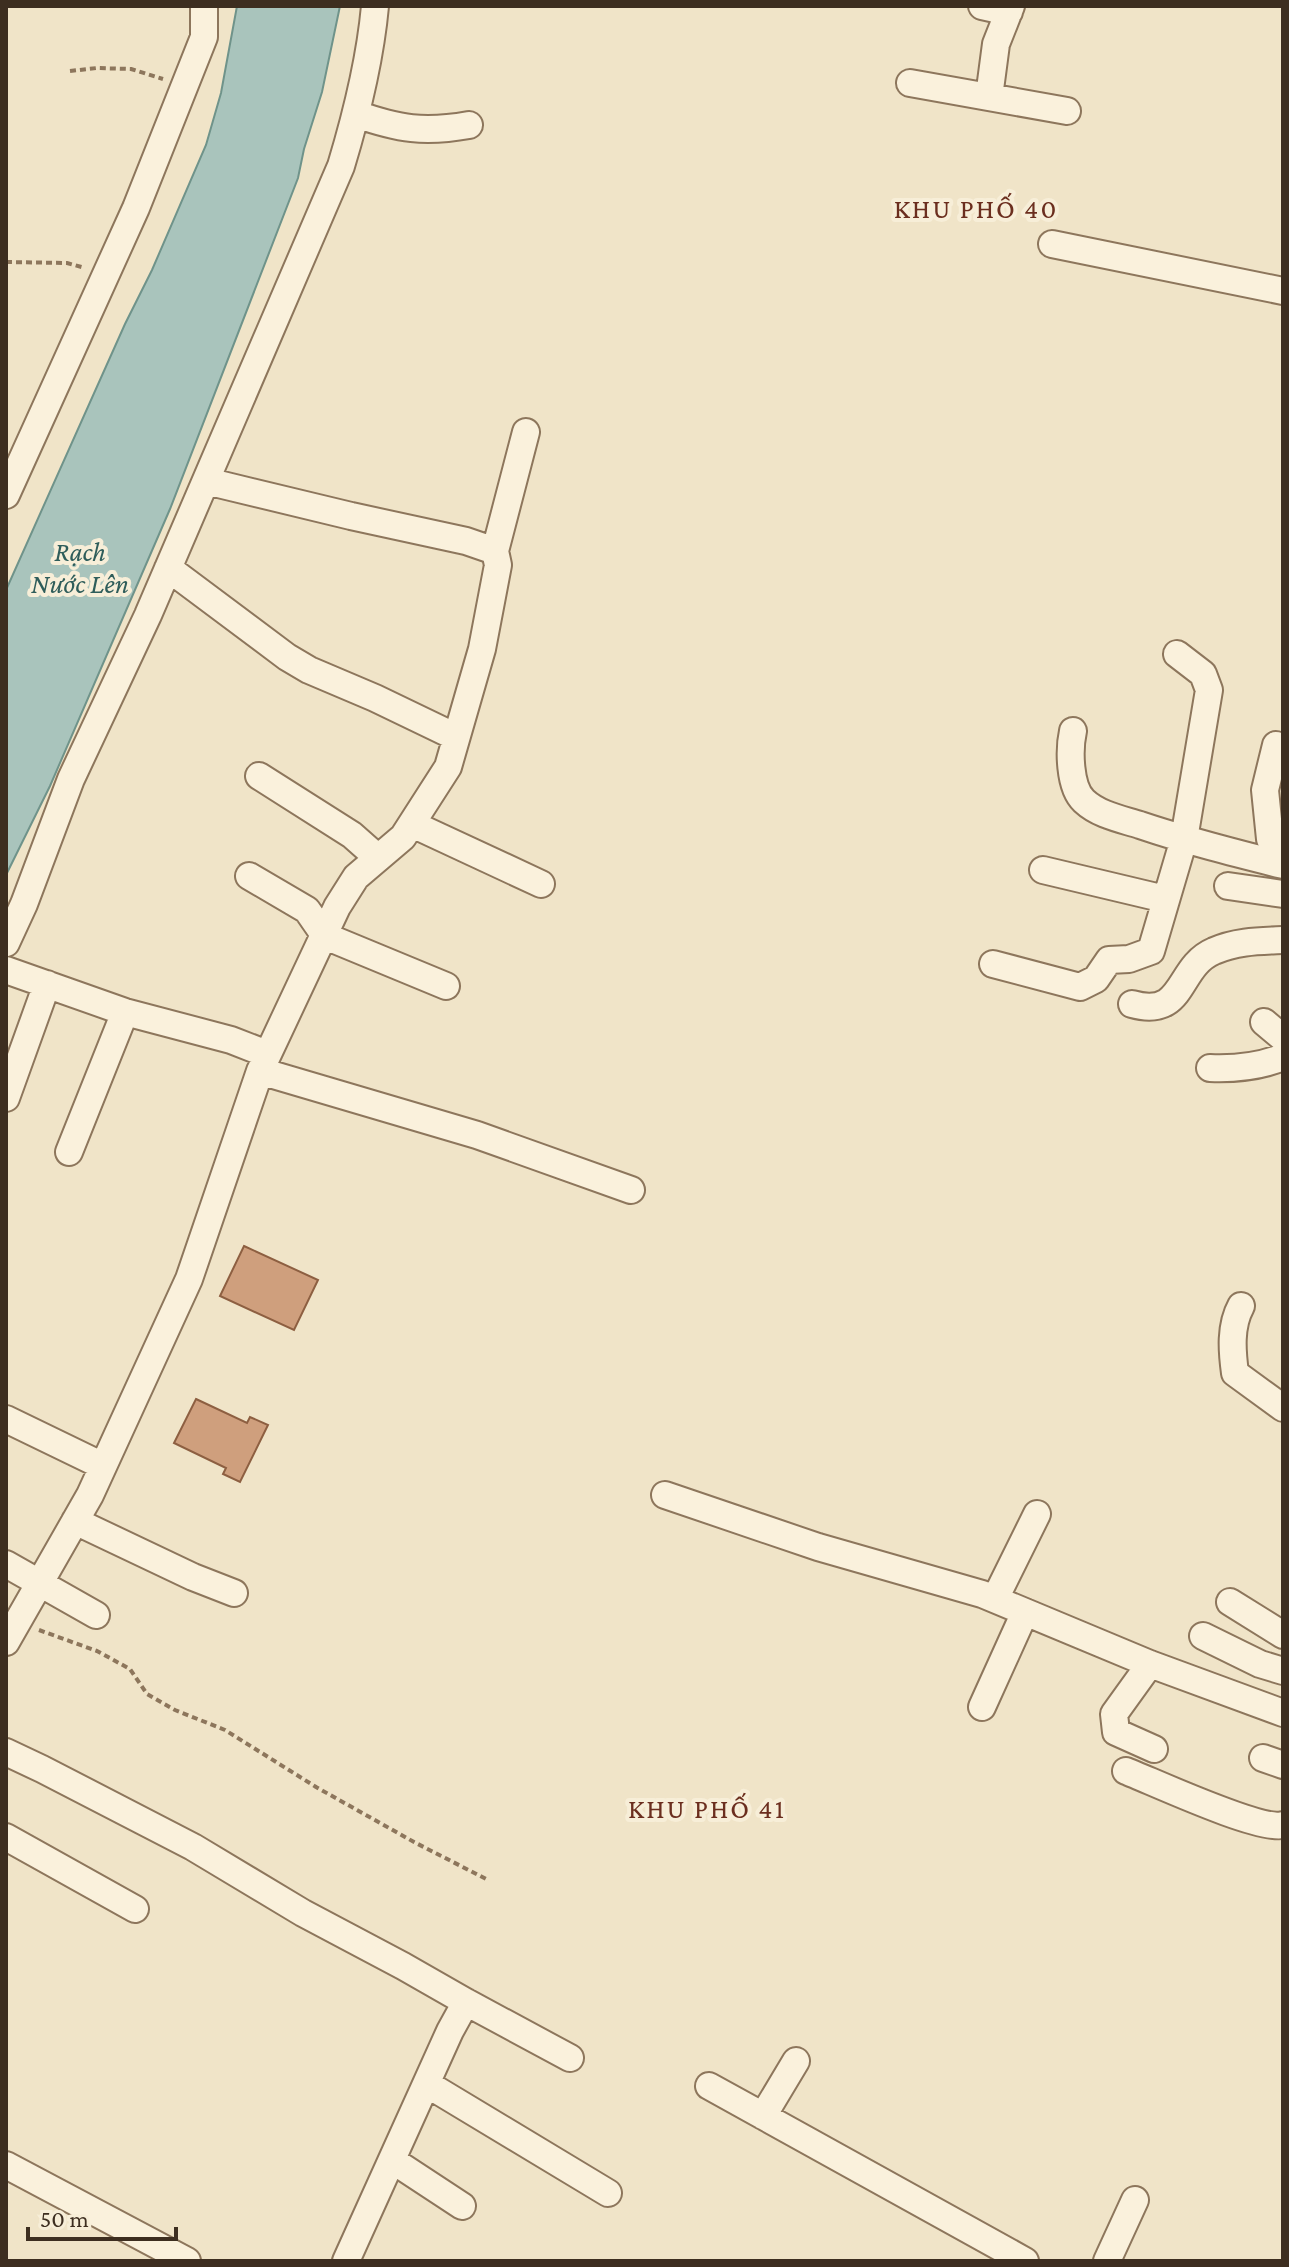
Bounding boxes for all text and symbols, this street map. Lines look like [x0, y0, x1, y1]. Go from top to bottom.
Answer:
district label: KHU PHỐ 40 [894, 192, 1058, 224]
water label: Rạch Nước Lên [31, 536, 129, 599]
district label: KHU PHỐ 41 [628, 1792, 786, 1824]
scale bar [28, 2191, 176, 2241]
text: 50 m [40, 2205, 89, 2232]

